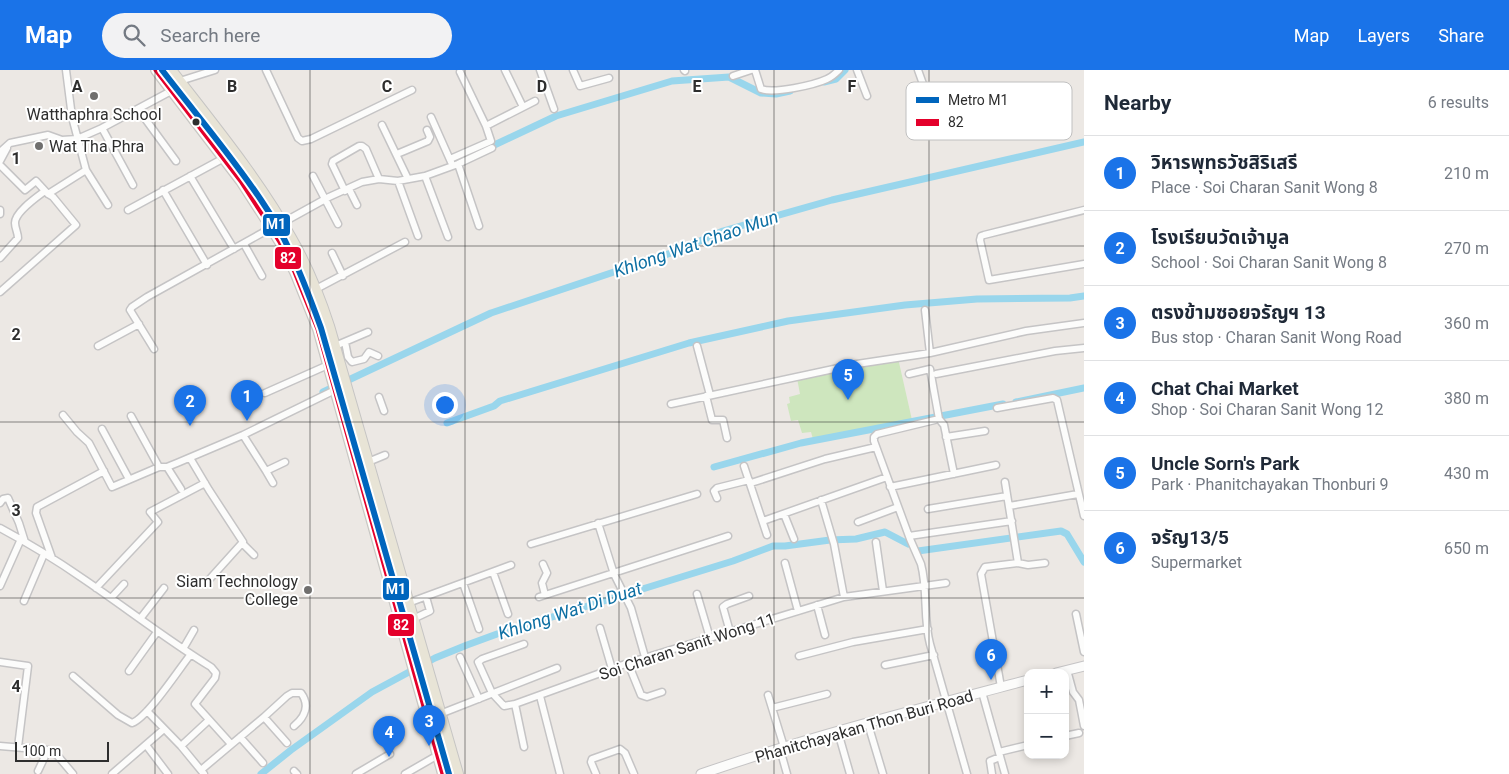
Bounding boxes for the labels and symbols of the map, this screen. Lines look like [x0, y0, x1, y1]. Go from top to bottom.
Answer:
text: A [72, 77, 83, 96]
text: B [227, 77, 237, 96]
text: C [382, 77, 392, 96]
text: D [537, 77, 547, 96]
text: E [693, 77, 702, 96]
text: F [848, 77, 857, 96]
legend [906, 82, 1072, 140]
marker: Watthaphra School [88, 90, 100, 102]
text: Metro M1 [948, 92, 1008, 108]
place label: Watthaphra School [26, 105, 162, 124]
text: 82 [948, 114, 964, 130]
unlabelled marker [191, 117, 201, 127]
place label: Wat Tha Phra [49, 137, 144, 156]
marker: Wat Tha Phra [33, 140, 45, 152]
text: 1 [11, 149, 21, 168]
water label: Khlong Wat Chao Mun [611, 205, 781, 282]
line badge: M1 [262, 213, 291, 237]
text: M1 [266, 216, 286, 232]
line badge: 82 [274, 246, 302, 270]
text: 82 [280, 250, 296, 266]
text: 2 [11, 325, 21, 344]
pin: 5 [832, 359, 864, 400]
pin: 1 [231, 380, 263, 421]
pin: 2 [174, 385, 206, 426]
your location [432, 392, 458, 418]
text: 3 [11, 501, 21, 520]
place label: Siam Technology College [176, 572, 298, 609]
line badge: M1 [382, 577, 410, 601]
water label: Khlong Wat Di Duat [495, 577, 645, 644]
text: M1 [386, 581, 406, 597]
marker: Siam Technology College [302, 584, 314, 596]
street label: Soi Charan Sanit Wong 11 [597, 609, 778, 684]
line badge: 82 [387, 613, 415, 637]
text: 82 [393, 617, 409, 633]
pin: 6 [975, 639, 1007, 680]
text: 4 [11, 677, 21, 696]
street label: Phanitchayakan Thon Buri Road [753, 686, 975, 767]
pin: 3 [413, 705, 445, 746]
pin: 4 [373, 716, 405, 757]
scale bar [15, 739, 109, 762]

